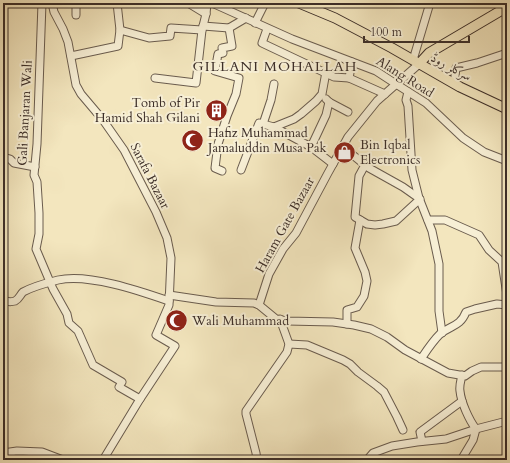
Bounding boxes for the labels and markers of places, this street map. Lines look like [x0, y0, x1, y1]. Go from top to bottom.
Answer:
place label: Tomb of Pir Hamid Shah Gilani [95, 94, 200, 127]
building icon: Tomb of Pir Hamid Shah Gilani [203, 97, 229, 123]
place label: Hafiz Muhammad Jamaluddin Musa Pak [206, 124, 327, 157]
mosque icon: Hafiz Muhammad Jamaluddin Musa Pak [179, 127, 205, 153]
place label: Bin Iqbal Electronics [360, 136, 420, 169]
shop icon: Bin Iqbal Electronics [332, 139, 358, 165]
mosque icon: Wali Muhammad [164, 308, 190, 334]
place label: Wali Muhammad [191, 312, 289, 330]

